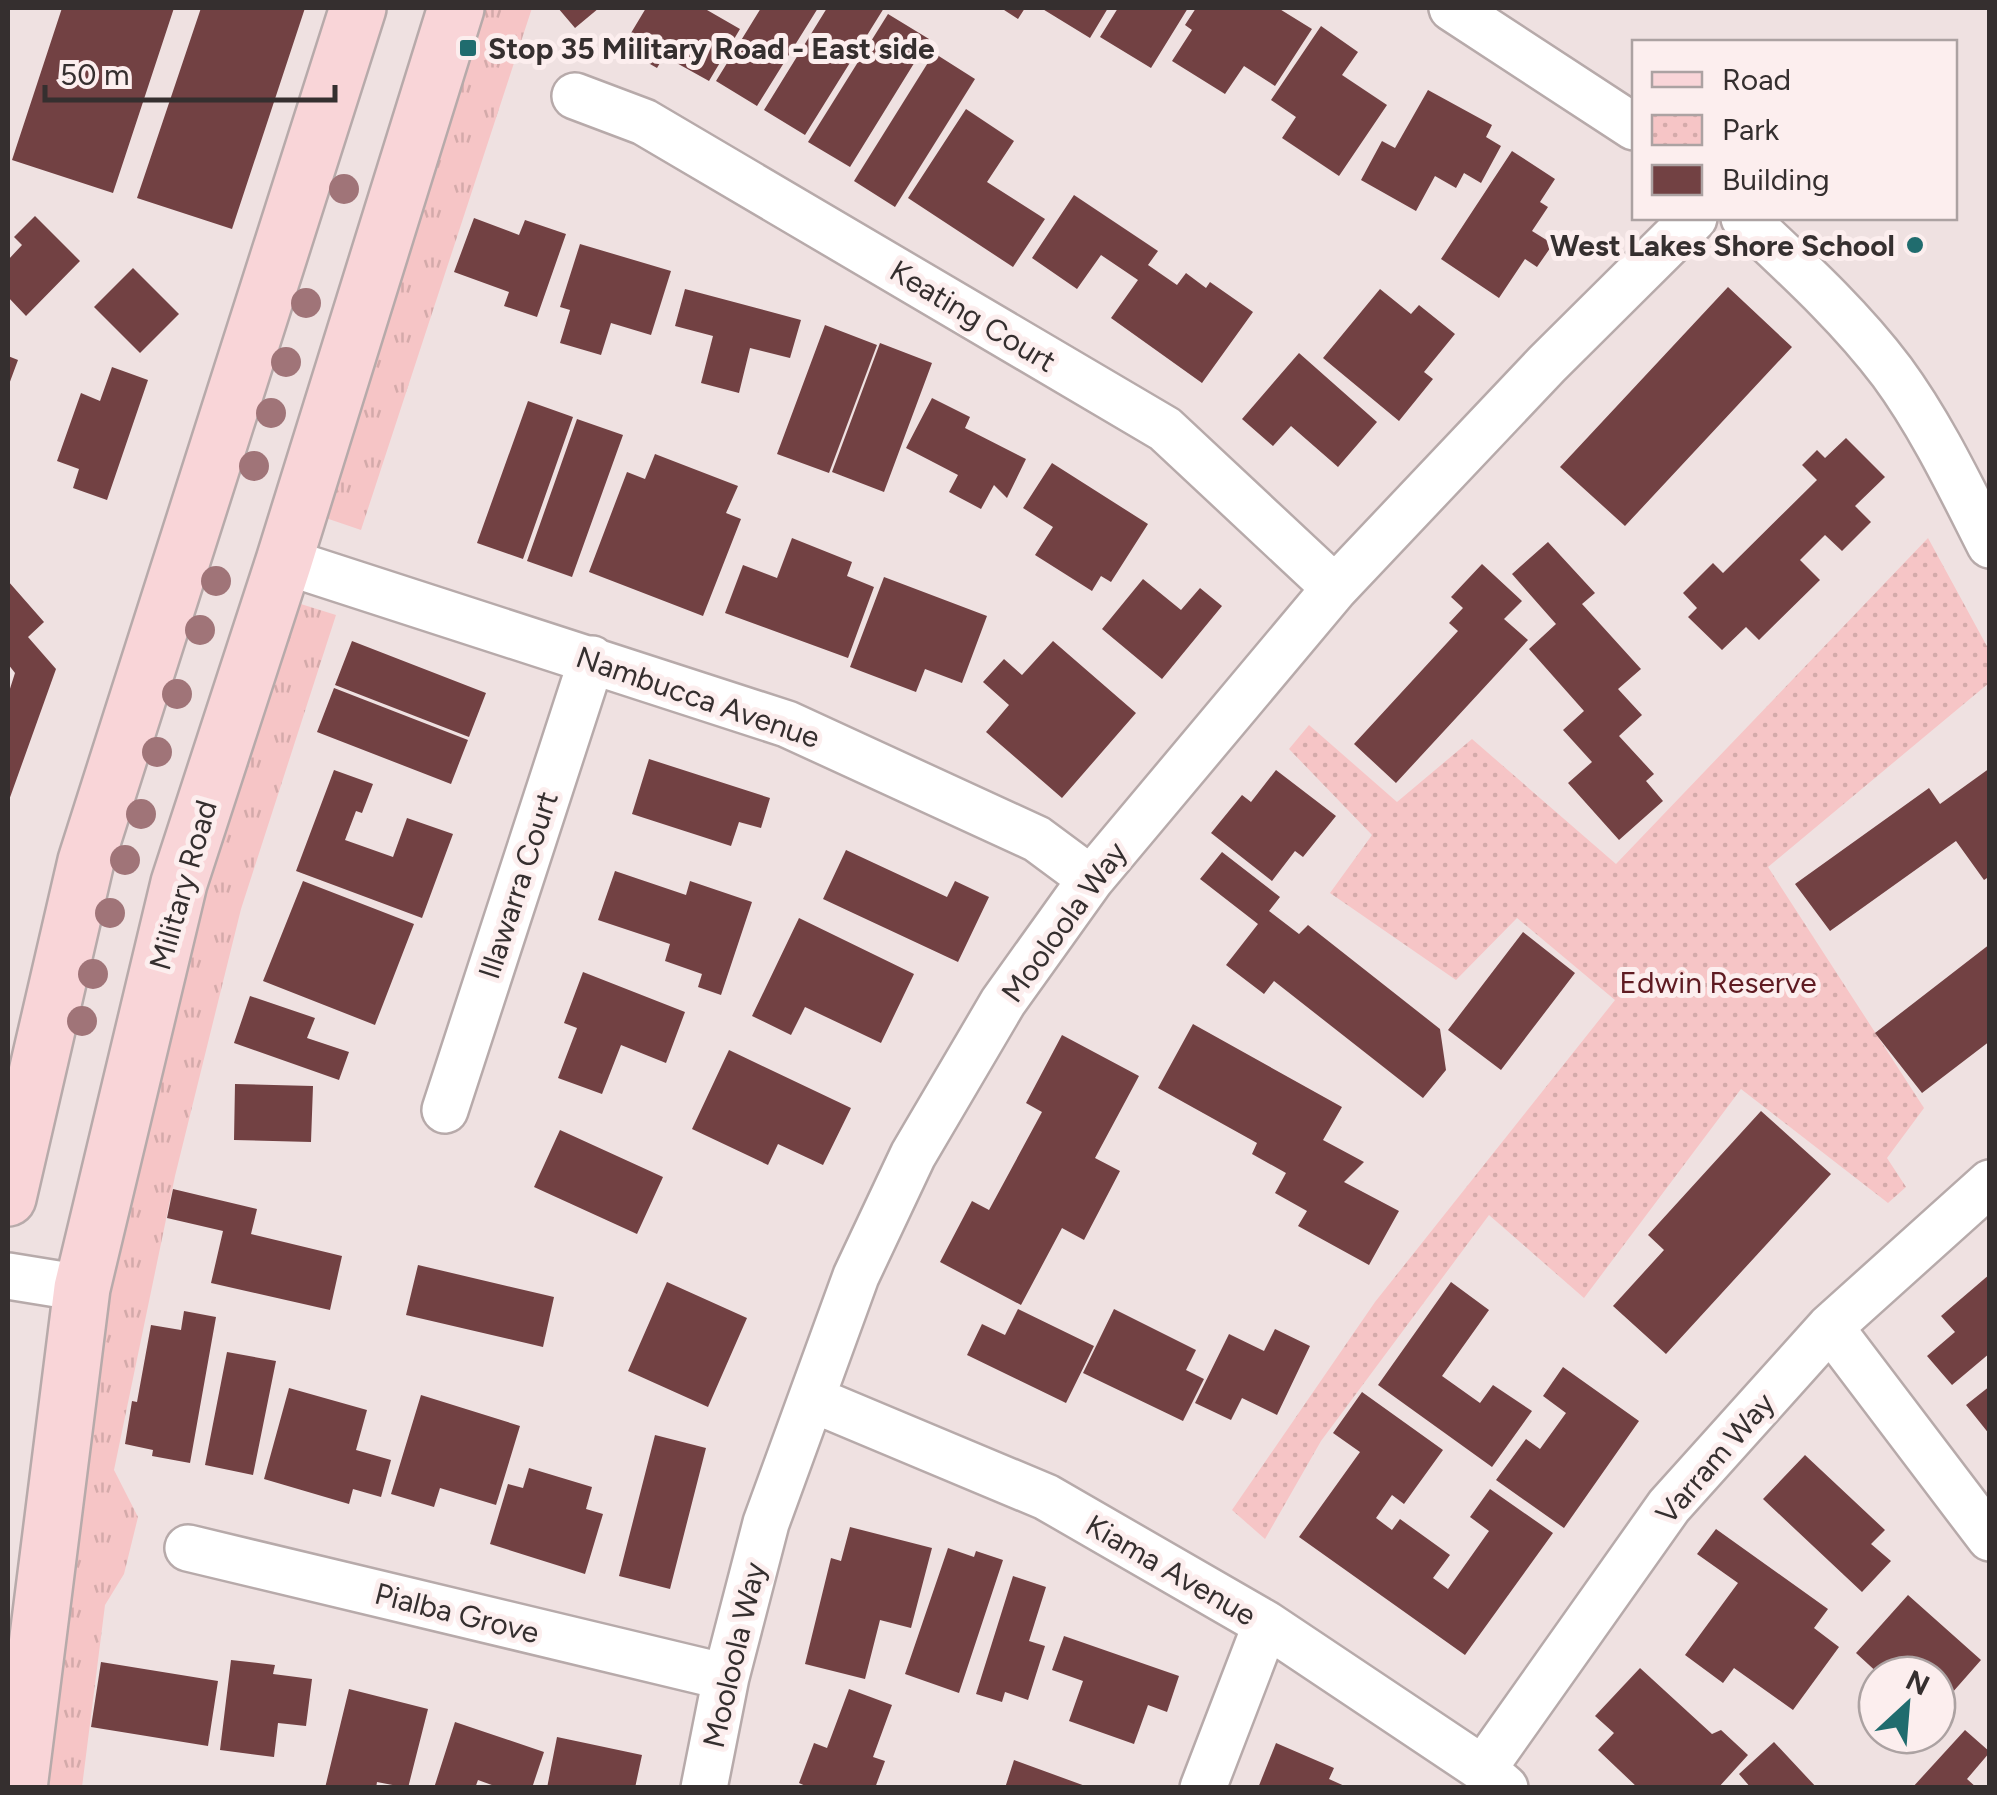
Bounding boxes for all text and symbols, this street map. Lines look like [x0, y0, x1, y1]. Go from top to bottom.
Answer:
place label: Stop 35 Military Road - East side [488, 30, 935, 67]
marker: Stop 35 Military Road - East side [457, 37, 479, 59]
scale bar [45, 40, 335, 102]
legend [1632, 40, 1957, 220]
text: 50 m [60, 56, 129, 93]
text: Road [1722, 61, 1791, 98]
text: Park [1722, 111, 1780, 148]
text: Building [1722, 161, 1830, 198]
place label: West Lakes Shore School [1550, 227, 1895, 264]
marker: West Lakes Shore School [1904, 234, 1926, 256]
street label: Keating Court [883, 252, 1063, 380]
street label: Nambucca Avenue [571, 638, 825, 756]
street label: Illawarra Court [470, 786, 566, 984]
street label: Military Road [141, 796, 225, 974]
street label: Mooloola Way [993, 834, 1135, 1009]
park label: Edwin Reserve [1619, 964, 1817, 1001]
street label: Varram Way [1648, 1385, 1782, 1531]
street label: Kiama Avenue [1079, 1506, 1263, 1634]
street label: Mooloola Way [695, 1558, 773, 1751]
street label: Pialba Grove [371, 1575, 543, 1651]
north arrow [1857, 1655, 1957, 1755]
text: N [1901, 1663, 1935, 1703]

